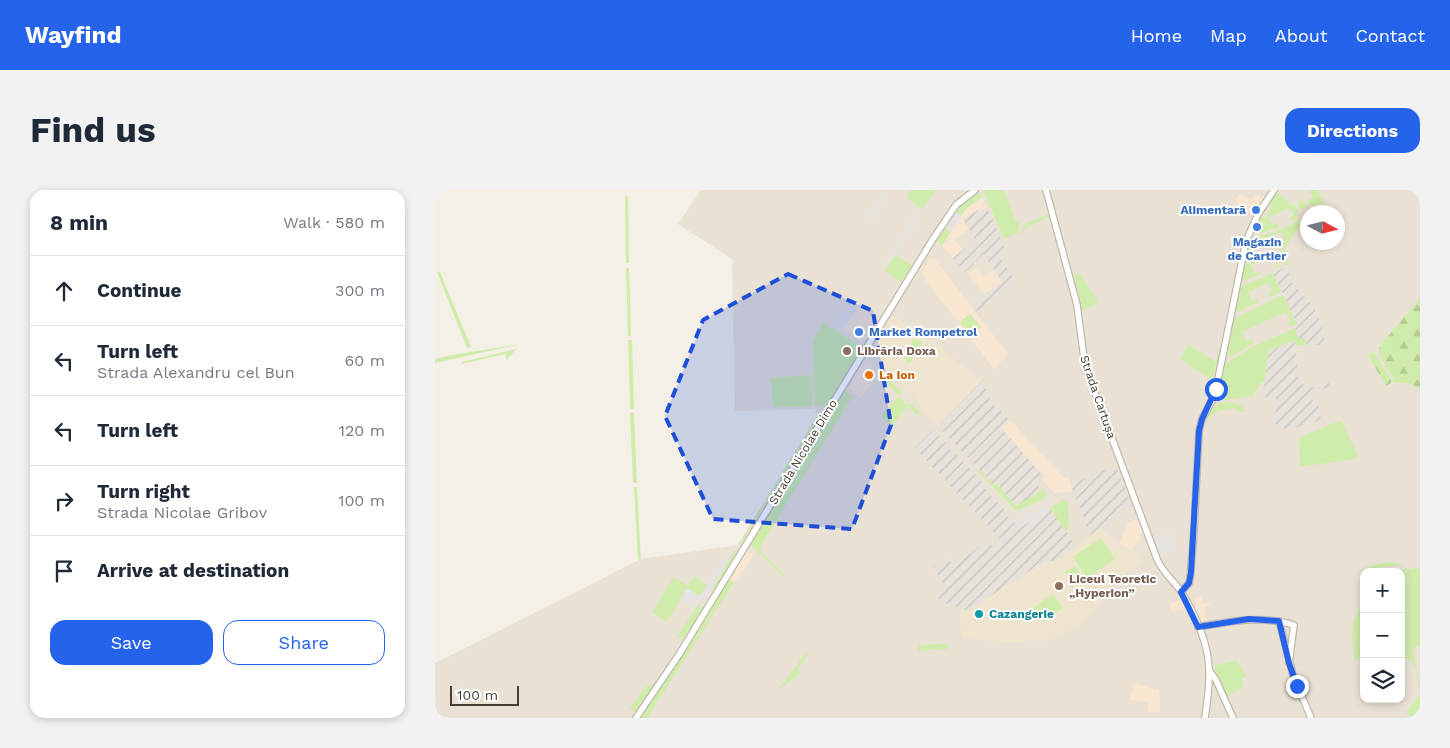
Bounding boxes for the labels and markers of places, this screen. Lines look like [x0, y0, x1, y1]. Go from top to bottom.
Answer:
place label: Alimentară [1180, 203, 1246, 217]
marker: Alimentară [1250, 204, 1262, 216]
marker: Magazin de Cartier [1251, 221, 1263, 233]
place label: Magazin de Cartier [1228, 235, 1287, 263]
place label: Market Rompetrol [869, 325, 977, 339]
marker: Market Rompetrol [853, 326, 865, 338]
place label: Librăria Doxa [857, 344, 936, 358]
marker: Librăria Doxa [841, 345, 853, 357]
place label: La Ion [879, 368, 915, 382]
marker: La Ion [863, 369, 875, 381]
place label: Liceul Teoretic „Hyperion” [1069, 572, 1156, 600]
marker: Liceul Teoretic „Hyperion” [1053, 580, 1065, 592]
place label: Cazangerie [989, 607, 1054, 621]
marker: Cazangerie [973, 608, 985, 620]

